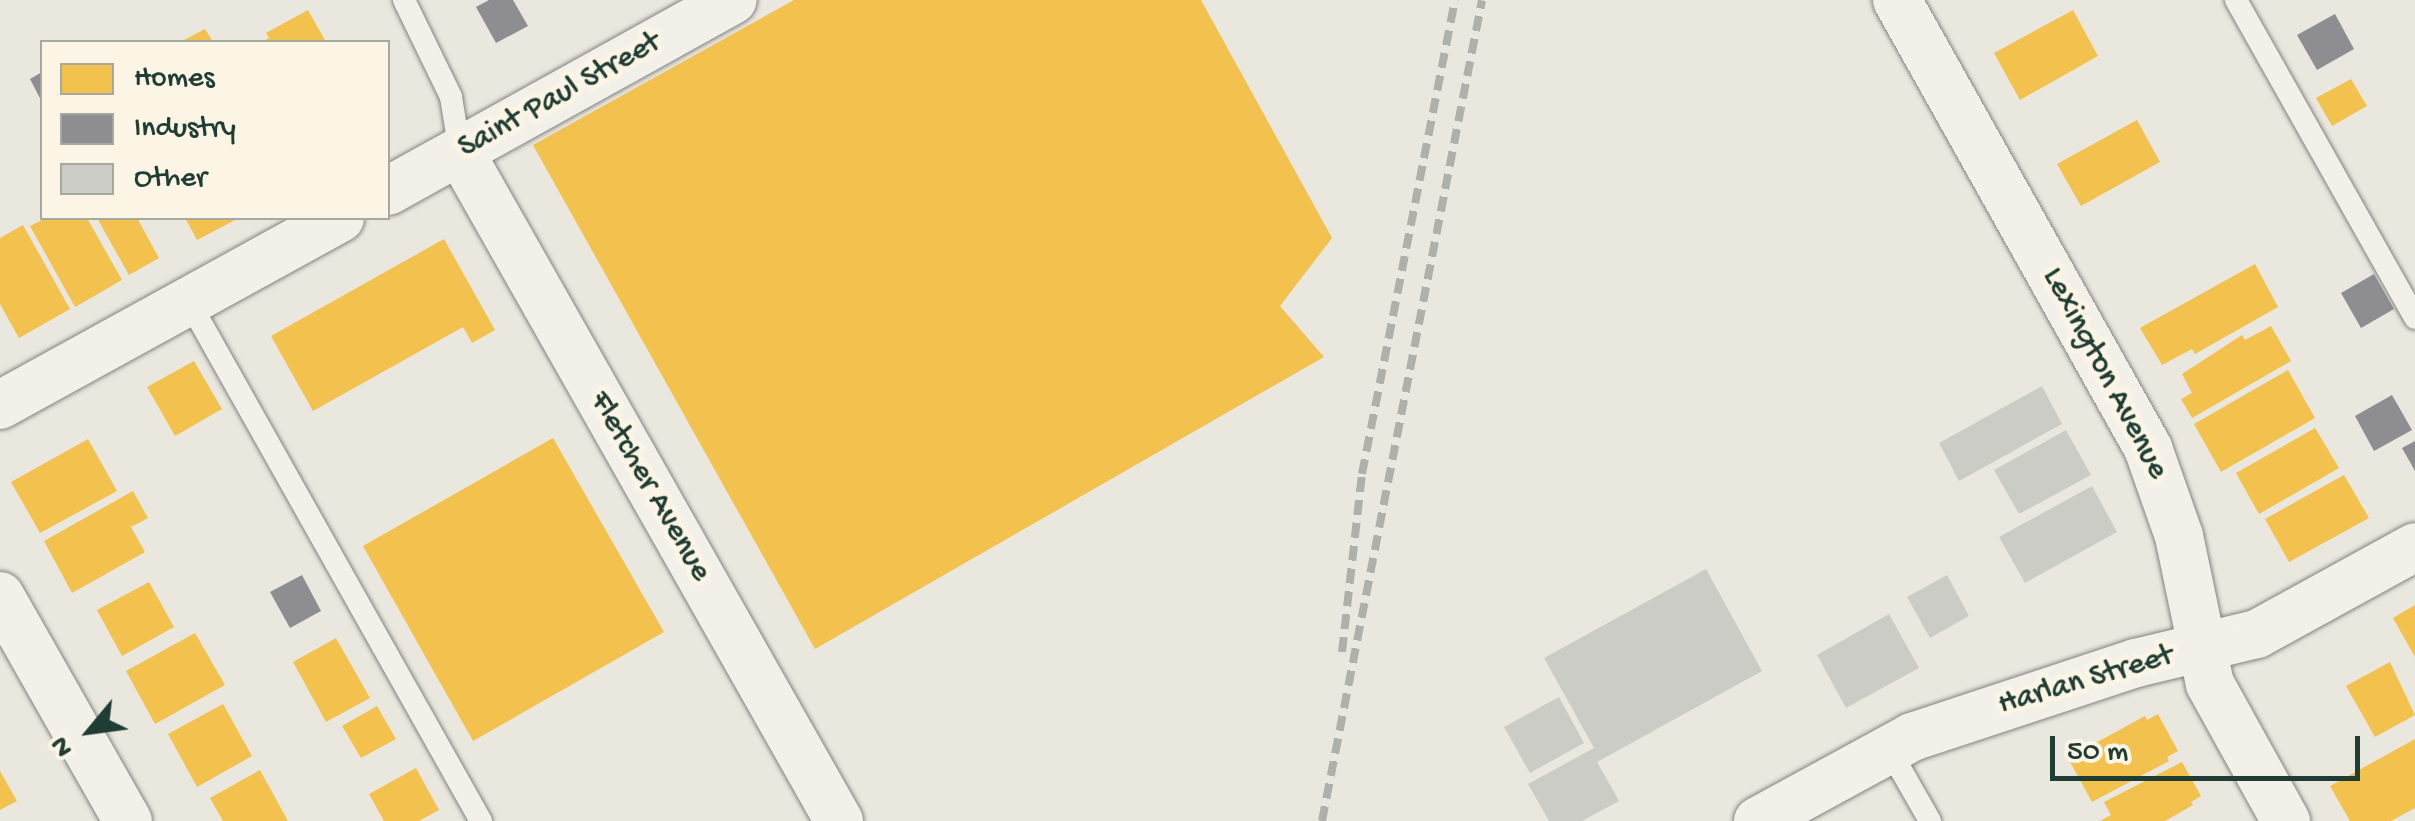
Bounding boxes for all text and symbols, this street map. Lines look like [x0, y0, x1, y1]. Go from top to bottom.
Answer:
street label: Saint Paul Street [452, 24, 668, 168]
legend [40, 40, 390, 220]
text: Homes [134, 62, 215, 97]
text: Industry [134, 112, 236, 147]
text: Other [134, 162, 207, 197]
street label: Lexington Avenue [2032, 262, 2176, 486]
street label: Fletcher Avenue [579, 385, 719, 589]
street label: Harlan Street [1994, 638, 2178, 724]
north arrow [40, 681, 140, 781]
scale bar [2055, 716, 2365, 778]
text: N [44, 730, 82, 762]
text: 50 m [2067, 736, 2128, 771]

